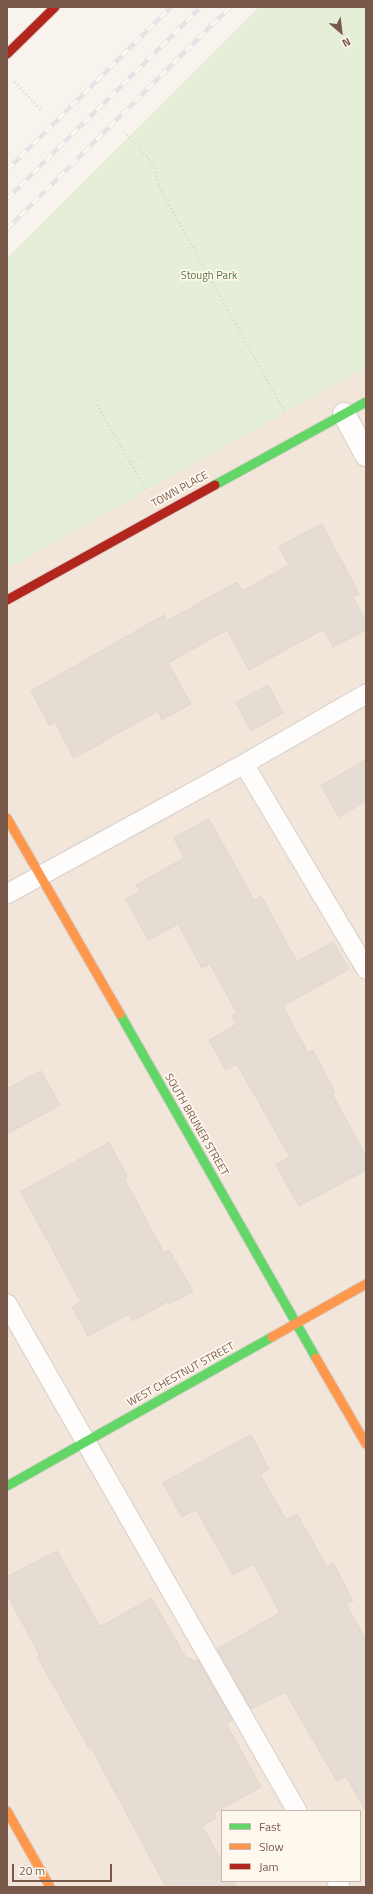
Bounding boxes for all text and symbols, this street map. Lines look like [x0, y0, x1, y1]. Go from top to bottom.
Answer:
north arrow [321, 12, 361, 52]
text: N [340, 34, 354, 51]
park label: Stough Park [181, 269, 237, 283]
street label: TOWN PLACE [149, 469, 211, 511]
street label: SOUTH BRUNER STREET [161, 1072, 231, 1178]
street label: WEST CHESTNUT STREET [125, 1340, 237, 1410]
legend [221, 1810, 361, 1882]
text: Fast [259, 1817, 281, 1836]
text: Slow [259, 1837, 284, 1856]
scale bar [14, 1856, 114, 1882]
text: Jam [259, 1857, 279, 1876]
text: 20 m [19, 1861, 45, 1880]

